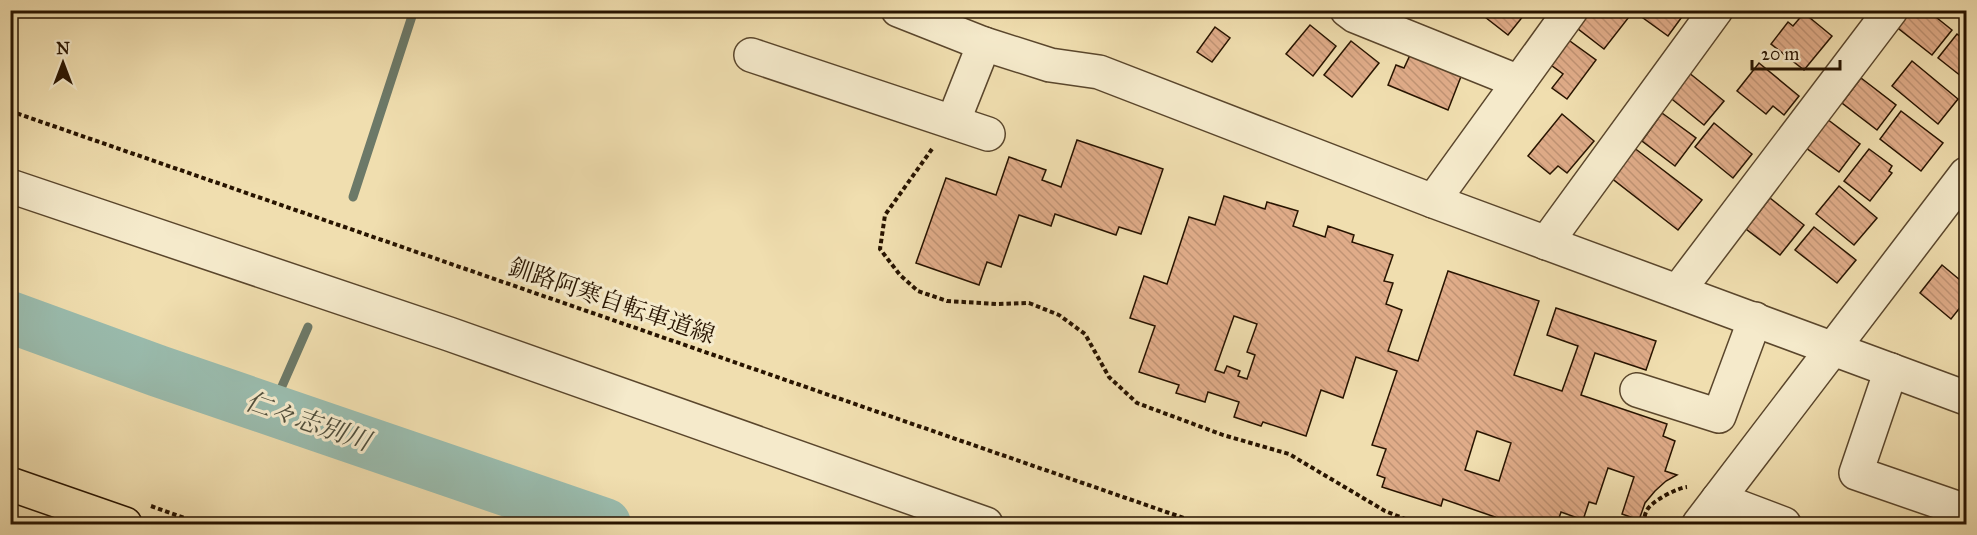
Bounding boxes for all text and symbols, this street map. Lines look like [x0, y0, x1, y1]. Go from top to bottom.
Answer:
north arrow [33, 33, 93, 93]
scale bar [1752, 33, 1840, 71]
text: N [56, 39, 70, 58]
text: 20 m [1761, 43, 1799, 65]
street label: 釧路阿寒自転車道線 [505, 252, 719, 350]
water label: 仁々志別川 [241, 385, 377, 458]

